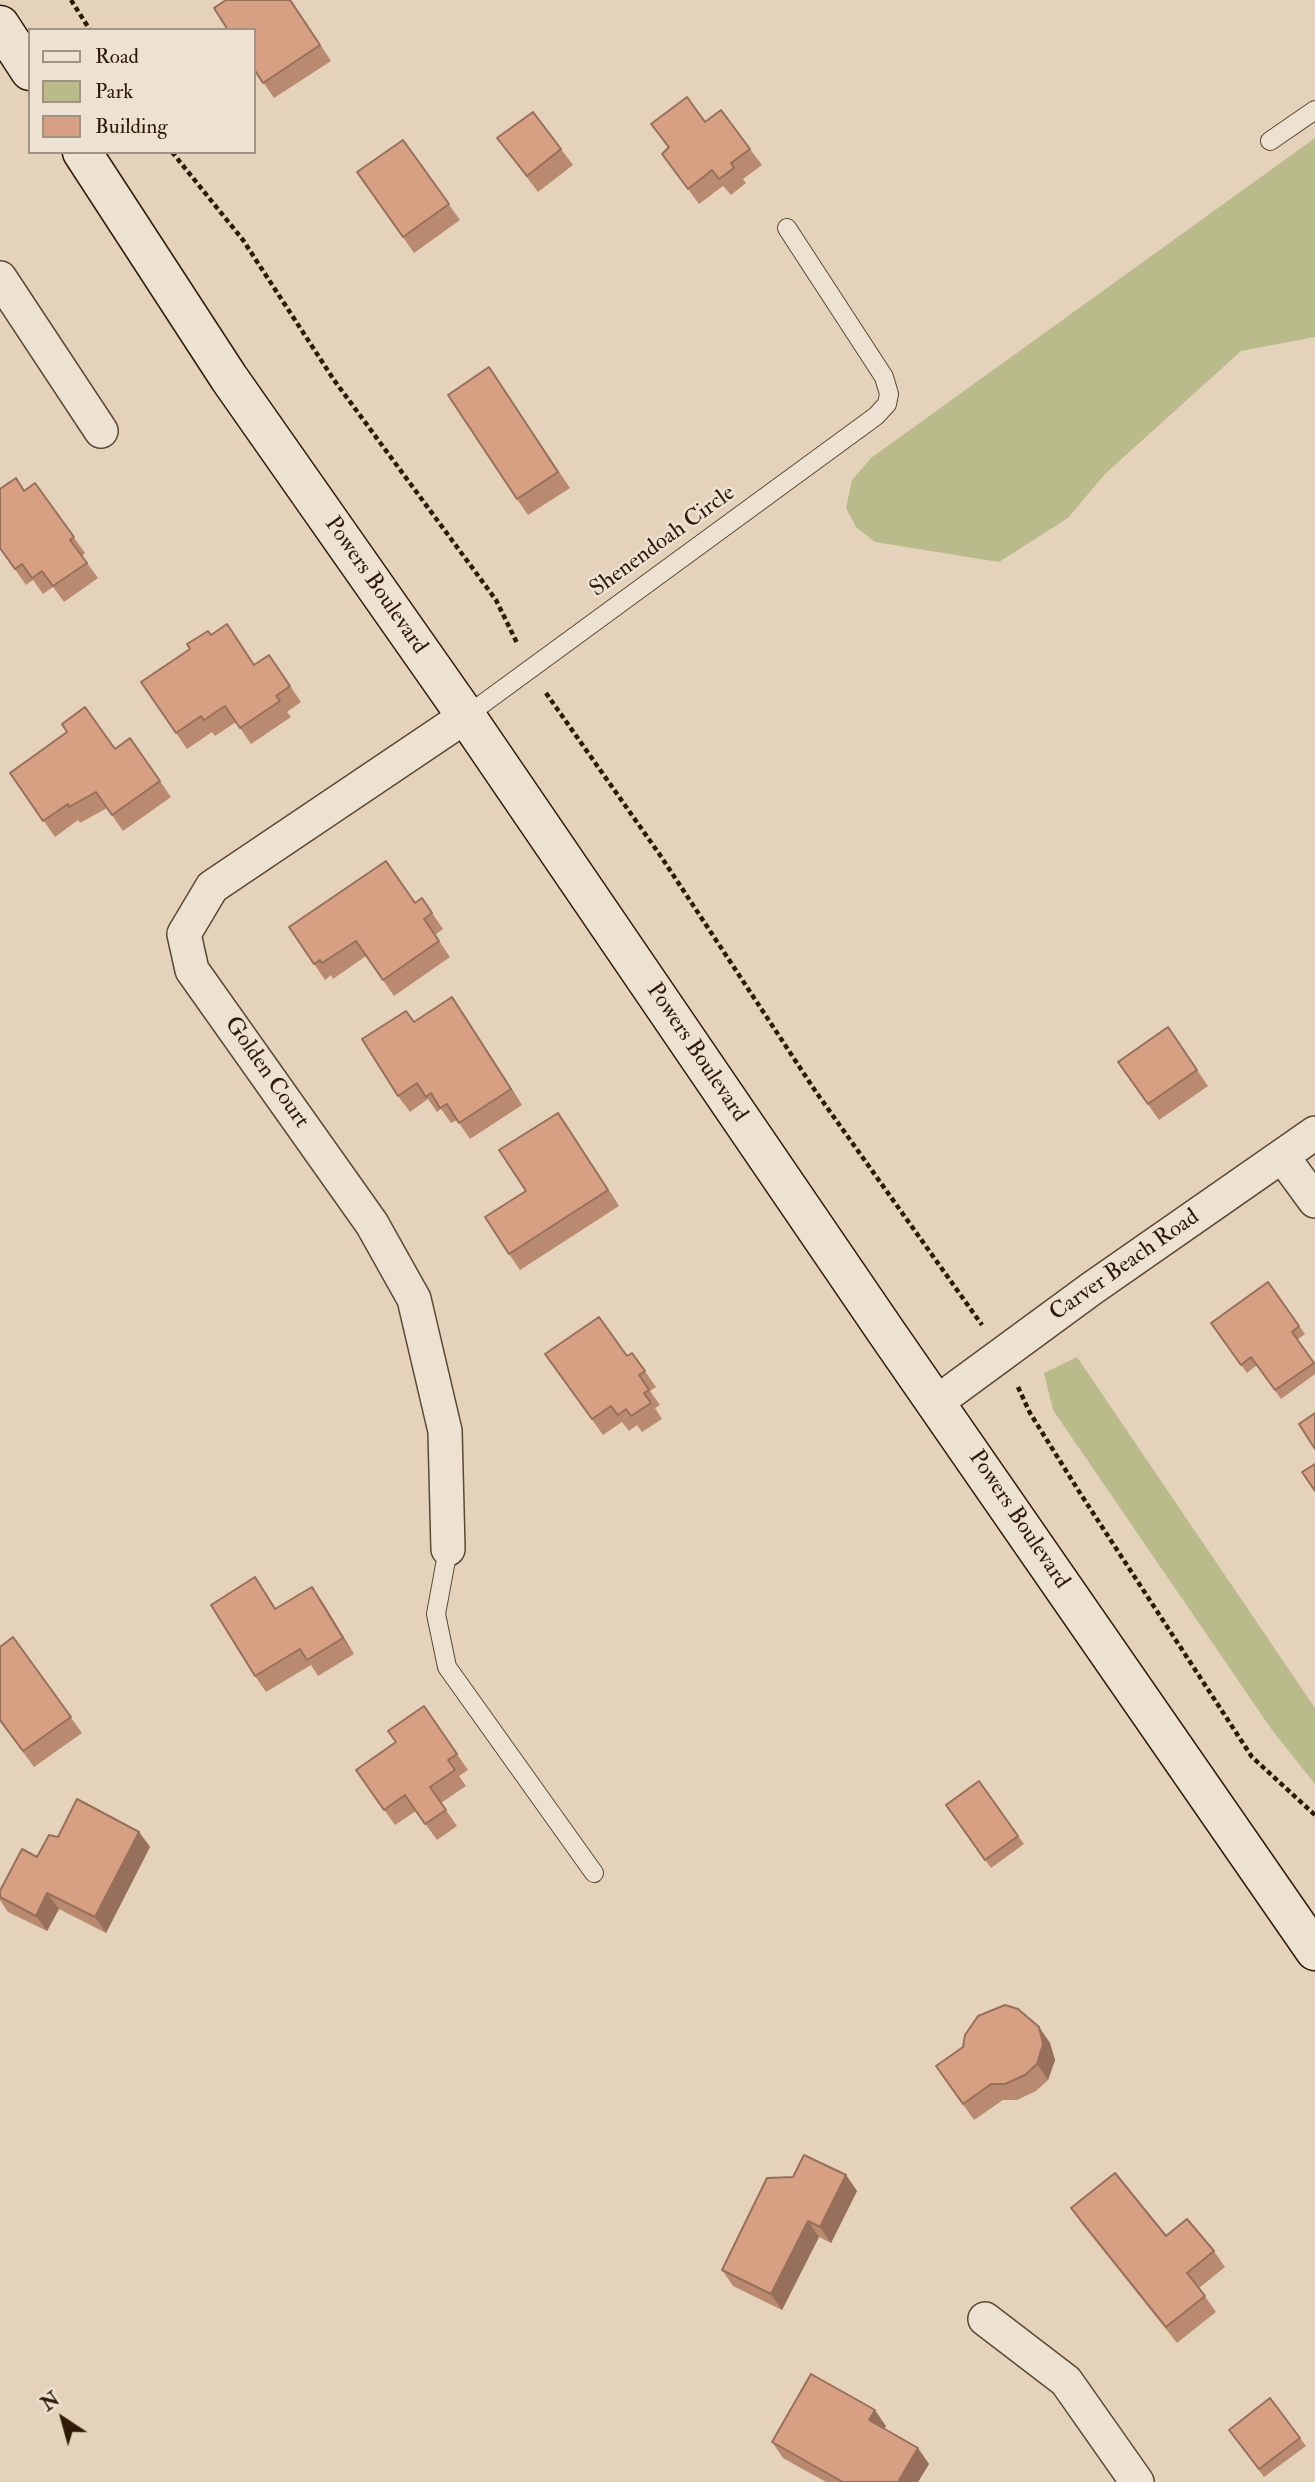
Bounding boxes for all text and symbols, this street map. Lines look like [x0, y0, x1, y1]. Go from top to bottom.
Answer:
legend [28, 28, 256, 154]
text: Road [95, 43, 139, 70]
text: Park [95, 78, 133, 105]
text: Building [95, 113, 168, 140]
street label: Shenendoah Circle [585, 480, 741, 604]
street label: Powers Boulevard [317, 512, 433, 660]
street label: Powers Boulevard [639, 978, 753, 1128]
street label: Golden Court [218, 1012, 314, 1134]
street label: Carver Beach Road [1045, 1204, 1205, 1328]
street label: Powers Boulevard [961, 1445, 1075, 1595]
north arrow [28, 2384, 98, 2454]
text: N [37, 2387, 65, 2417]

